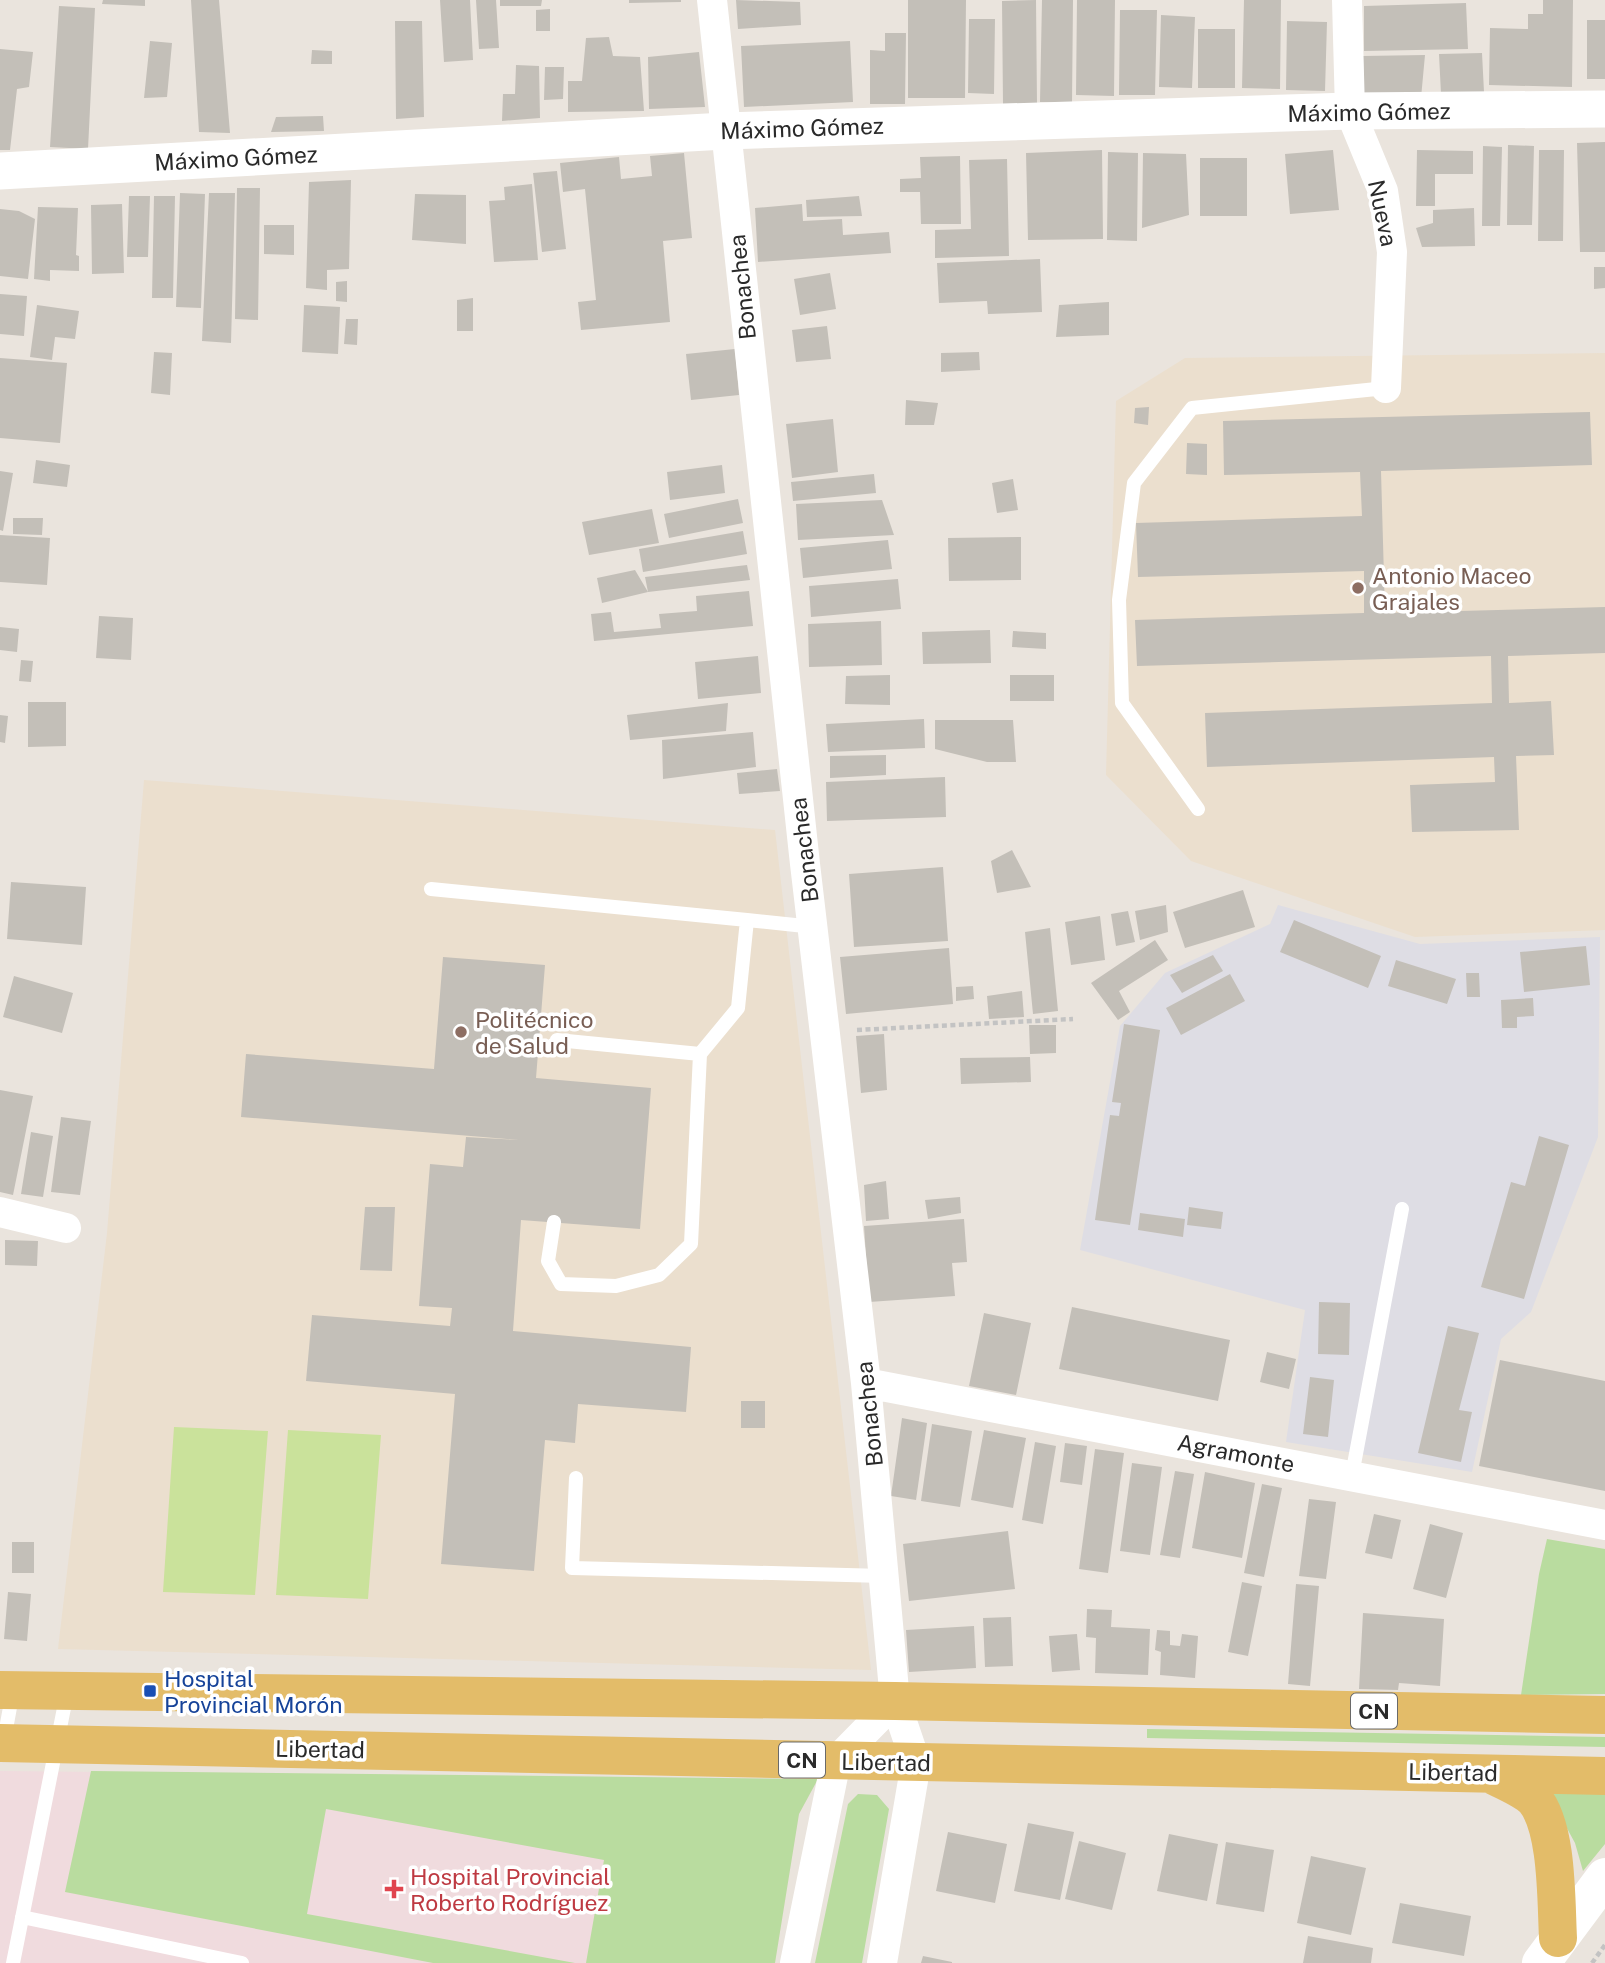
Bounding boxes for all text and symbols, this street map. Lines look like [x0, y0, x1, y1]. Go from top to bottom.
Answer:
street label: Máximo Gómez [1287, 97, 1451, 127]
street label: Máximo Gómez [720, 112, 884, 144]
street label: Máximo Gómez [154, 140, 318, 176]
street label: Nueva [1363, 177, 1403, 249]
street label: Bonachea [723, 233, 761, 341]
place label: Antonio Maceo Grajales [1372, 562, 1532, 615]
marker: Antonio Maceo Grajales [1350, 580, 1366, 596]
street label: Bonachea [784, 796, 824, 904]
place label: Politécnico de Salud [475, 1006, 593, 1059]
marker: Politécnico de Salud [453, 1024, 469, 1040]
street label: Bonachea [850, 1360, 888, 1468]
street label: Agramonte [1175, 1428, 1297, 1478]
place label: Hospital Provincial Morón [164, 1665, 343, 1718]
marker: Hospital Provincial Morón [142, 1683, 158, 1699]
road number: CN [1351, 1694, 1397, 1728]
street label: Libertad [275, 1735, 365, 1763]
road number: CN [779, 1742, 825, 1778]
street label: Libertad [841, 1748, 931, 1776]
street label: Libertad [1408, 1758, 1498, 1786]
place label: Hospital Provincial Roberto Rodríguez [410, 1863, 610, 1916]
marker: Hospital Provincial Roberto Rodríguez [384, 1879, 404, 1899]

